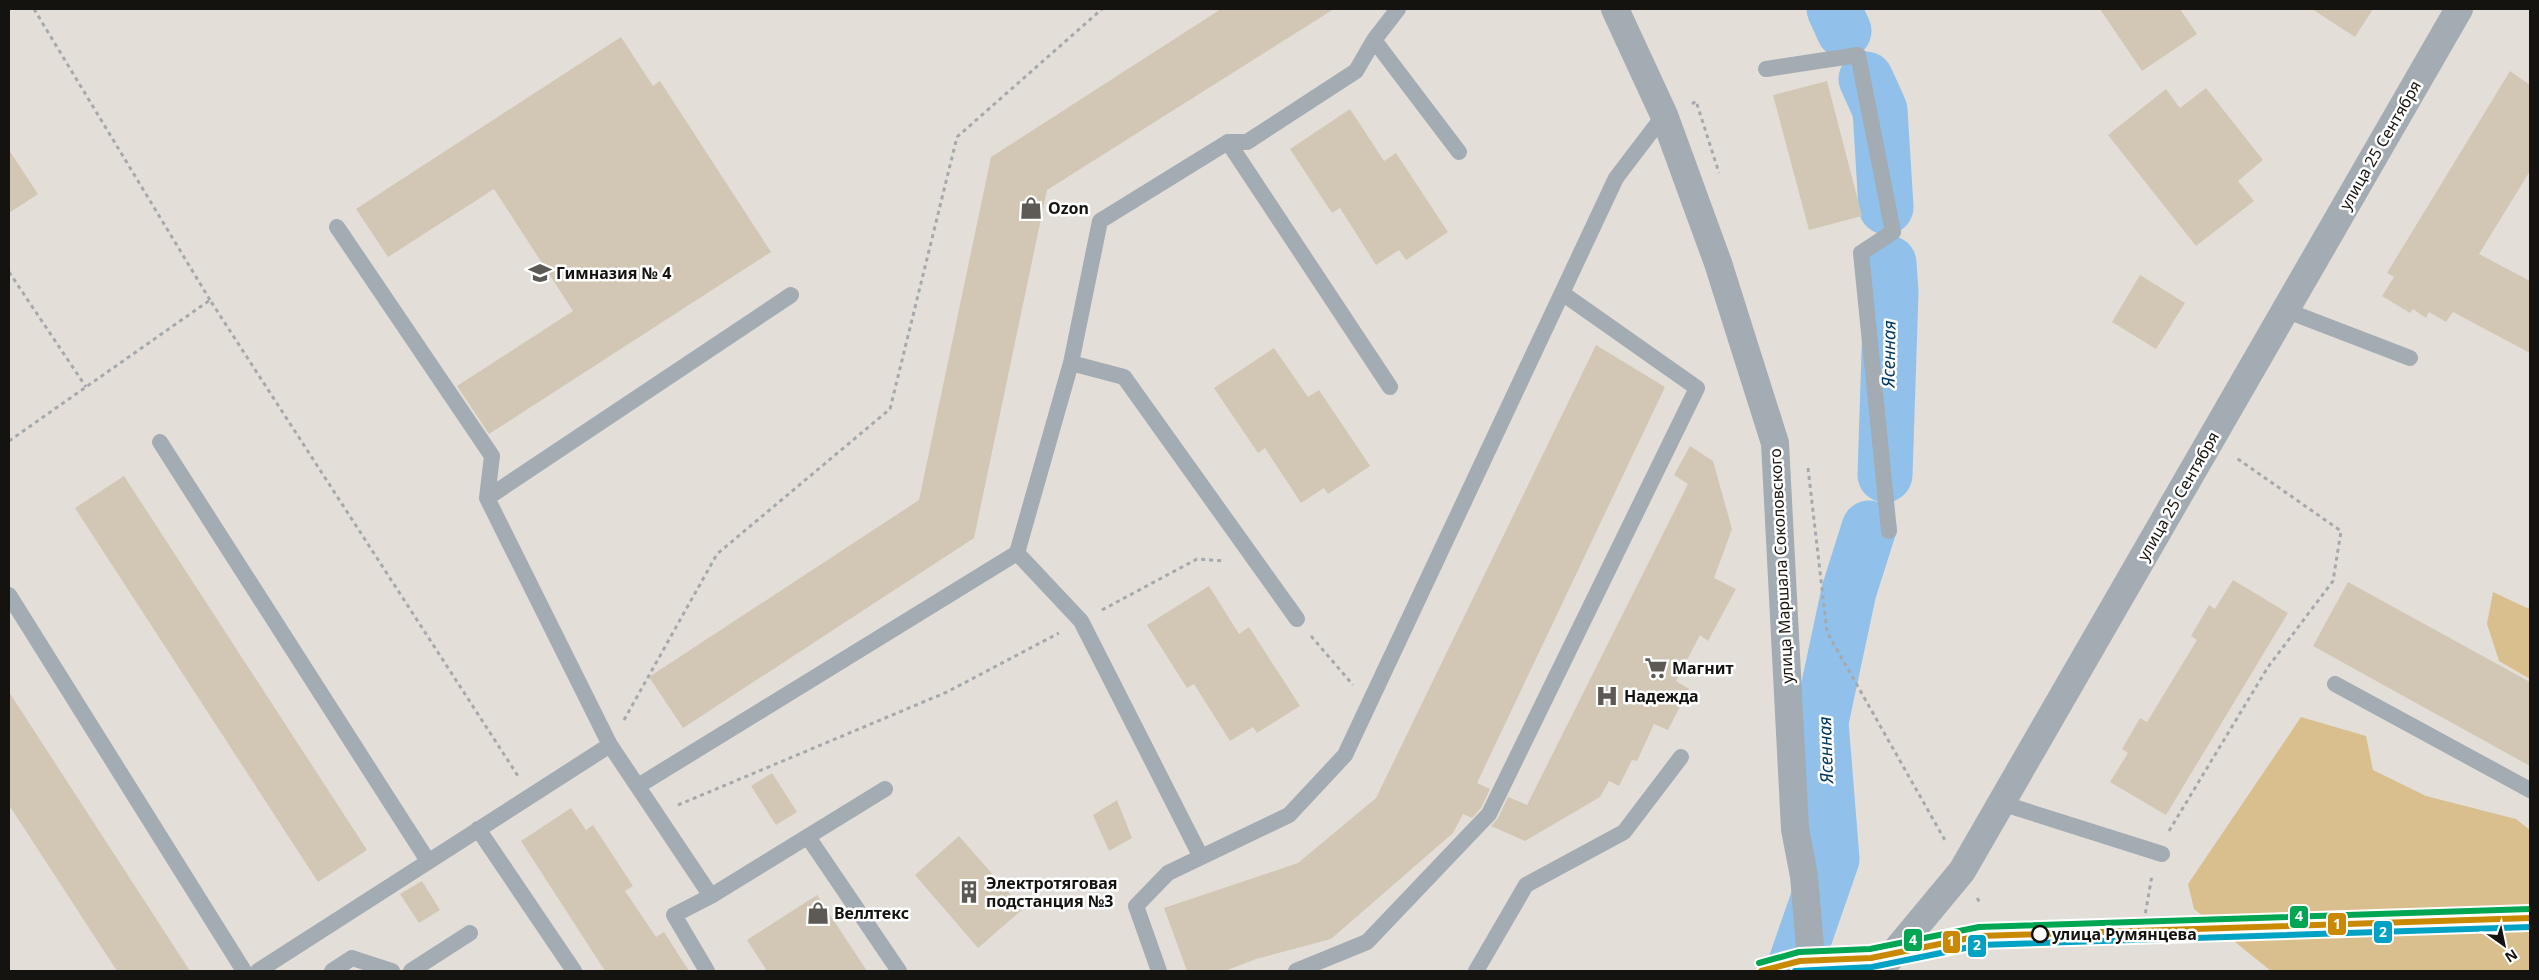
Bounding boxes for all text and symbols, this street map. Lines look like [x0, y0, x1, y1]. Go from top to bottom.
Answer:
street label: улица 25 Сентября [2334, 76, 2426, 214]
shop icon: Ozon [1018, 195, 1044, 221]
place label: Ozon [1048, 197, 1089, 219]
school or university icon: Гимназия № 4 [527, 260, 553, 286]
place label: Гимназия № 4 [556, 262, 671, 284]
water label: Ясенная [1875, 320, 1901, 389]
street label: улица 25 Сентября [2132, 427, 2224, 565]
street label: улица Маршала Соколовского [1764, 448, 1798, 684]
supermarket icon: Магнит [1643, 655, 1669, 681]
place label: Магнит [1672, 657, 1734, 679]
hospital icon: Надежда [1594, 683, 1620, 709]
place label: Надежда [1624, 685, 1699, 707]
water label: Ясенная [1812, 716, 1838, 785]
place label: Электротяговая подстанция №3 [986, 872, 1117, 912]
building icon: Электротяговая подстанция №3 [956, 879, 982, 905]
shop icon: Веллтекс [805, 900, 831, 926]
place label: Веллтекс [834, 902, 909, 924]
line badge: 4 [2289, 905, 2309, 929]
text: 4 [2295, 906, 2303, 925]
line badge: 1 [2327, 912, 2347, 936]
text: 1 [2333, 914, 2341, 933]
line badge: 2 [2373, 920, 2393, 944]
north arrow [2479, 920, 2529, 970]
text: 2 [2379, 922, 2387, 941]
place label: улица Румянцева [2051, 923, 2197, 945]
marker: улица Румянцева [2031, 925, 2049, 943]
line badge: 4 [1903, 928, 1923, 952]
text: 4 [1909, 930, 1917, 949]
line badge: 1 [1942, 930, 1961, 954]
text: 1 [1947, 931, 1955, 950]
line badge: 2 [1967, 934, 1987, 958]
text: 2 [1973, 935, 1981, 954]
text: N [2501, 945, 2521, 967]

